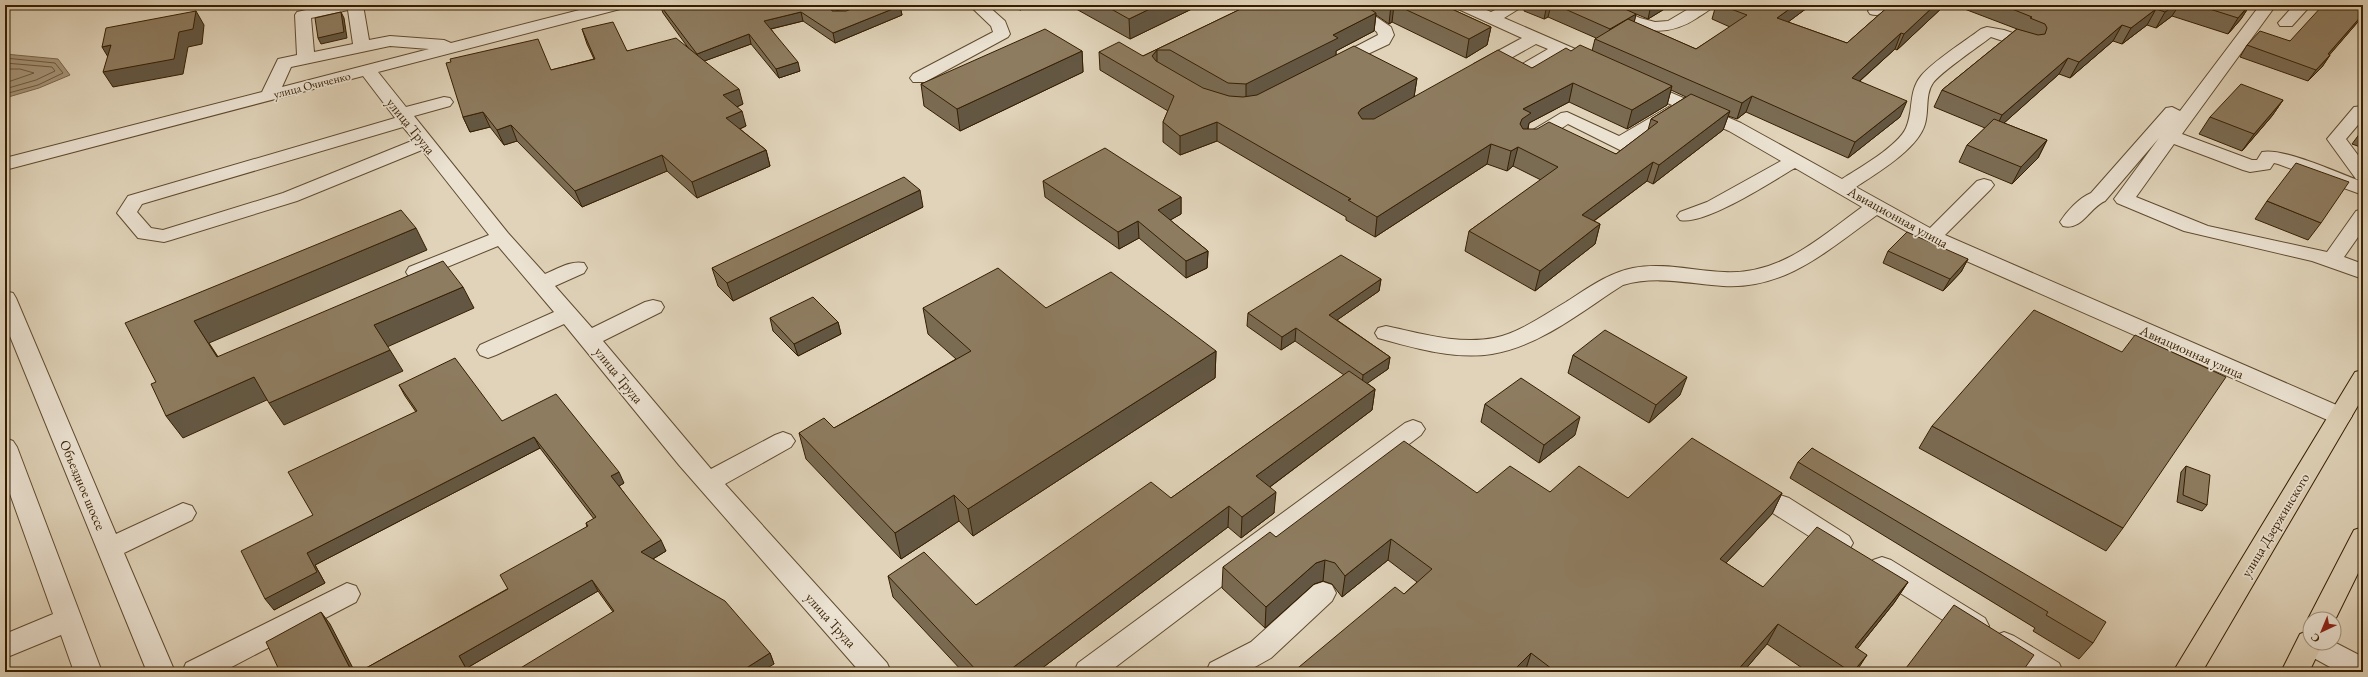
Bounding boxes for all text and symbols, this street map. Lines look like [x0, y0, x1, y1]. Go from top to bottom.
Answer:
street label: улица Очиченко [272, 68, 352, 102]
street label: улица Труда [383, 94, 440, 158]
street label: Авиационная улица [1844, 181, 1952, 252]
street label: Авиационная улица [2136, 321, 2247, 383]
street label: улица Труда [591, 343, 648, 407]
street label: Объездное шоссе [56, 437, 110, 533]
street label: улица Дзержинского [2237, 470, 2313, 580]
street label: улица Труда [802, 589, 861, 652]
north arrow [2302, 611, 2342, 651]
text: С [2307, 630, 2323, 646]

